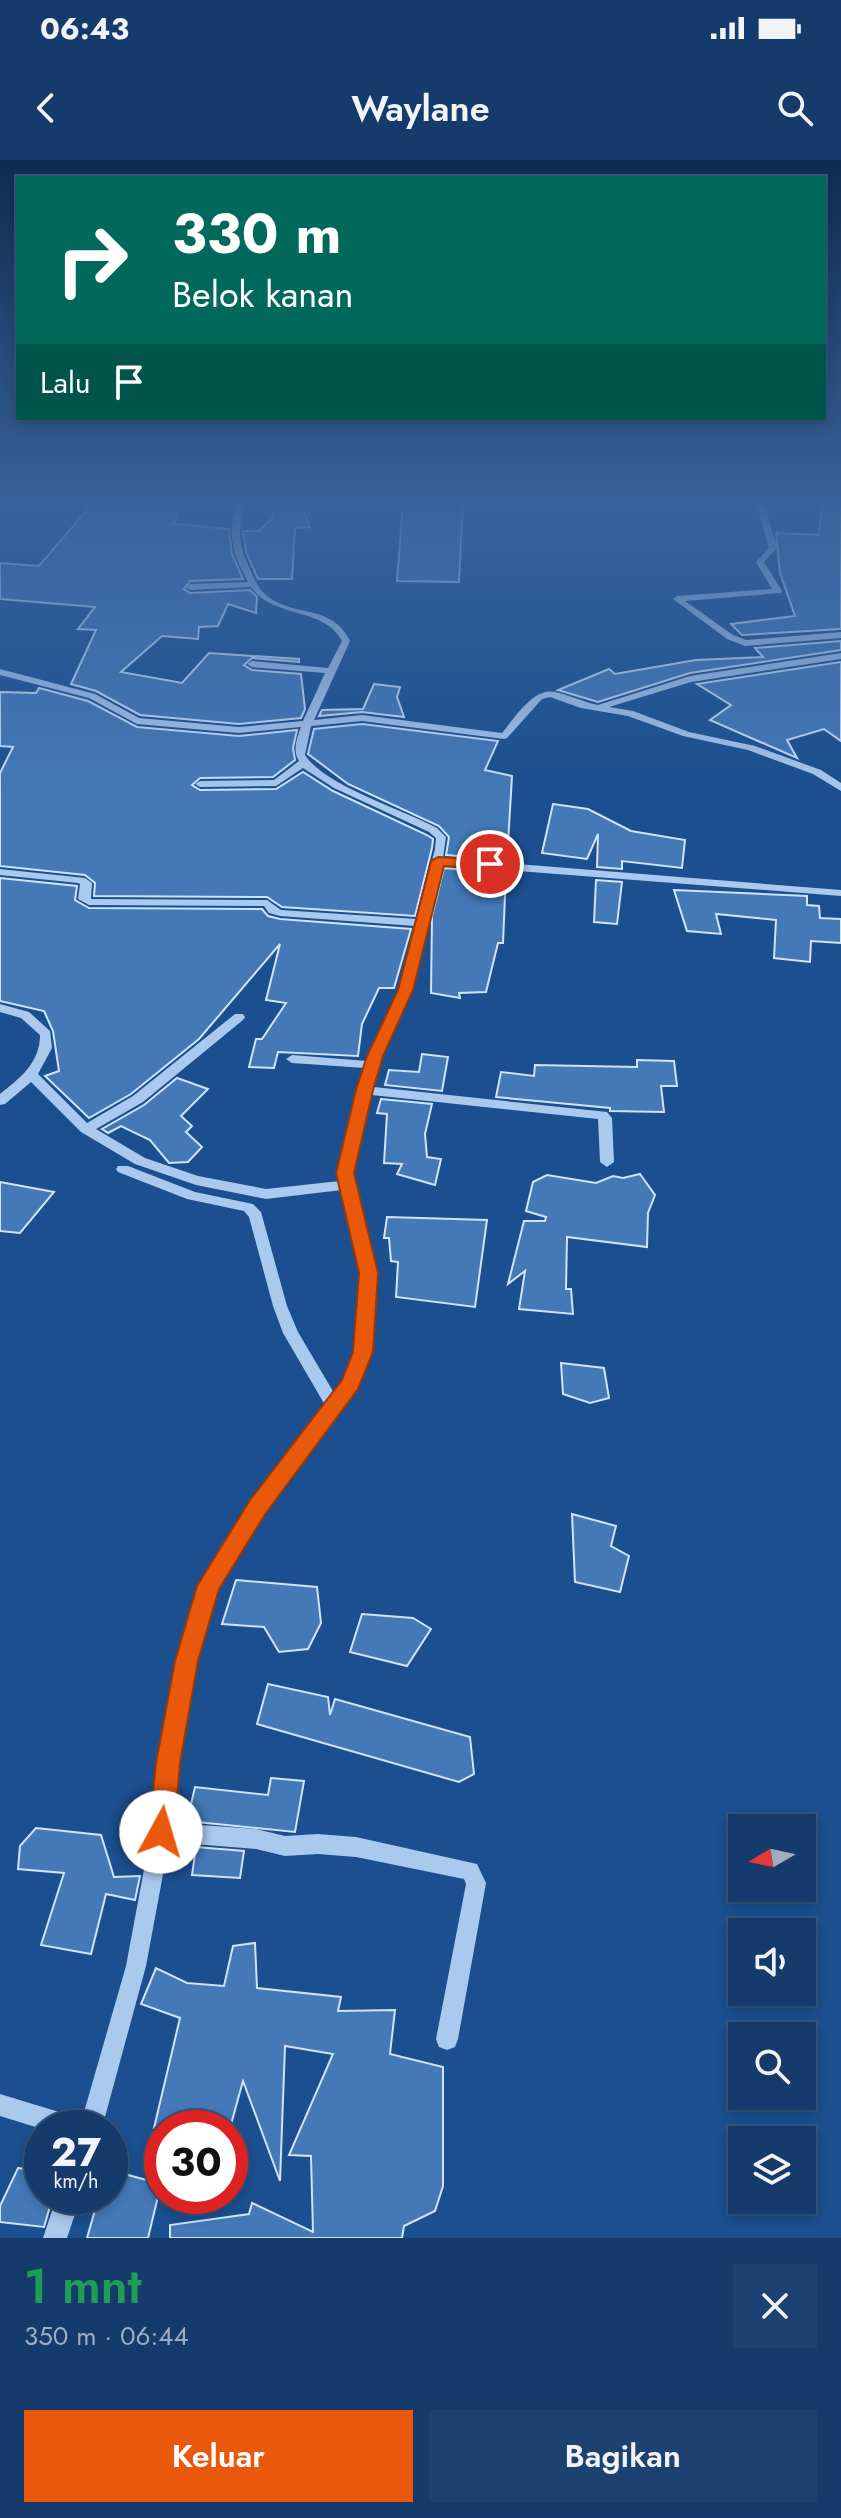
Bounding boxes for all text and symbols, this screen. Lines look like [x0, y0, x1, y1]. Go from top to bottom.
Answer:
text: 06:43 [40, 7, 129, 50]
text: Waylane [351, 82, 490, 134]
icon: back [24, 86, 68, 130]
icon: search [773, 86, 817, 130]
text: 330 m [172, 193, 341, 274]
icon: right [40, 208, 144, 312]
text: Belok kanan [172, 268, 353, 320]
icon: arrive [107, 360, 151, 404]
text: Lalu [40, 361, 91, 404]
pin [456, 830, 524, 898]
icon: arrive [468, 842, 512, 886]
position arrow [119, 1790, 203, 1874]
north arrow [728, 1814, 816, 1902]
map controls [728, 1814, 816, 2214]
button: sound [728, 1918, 816, 2006]
button: search [728, 2022, 816, 2110]
speed limit sign: 30 [144, 2110, 248, 2214]
text: 27 [51, 2123, 101, 2181]
button: layers [728, 2126, 816, 2214]
text: km/h [53, 2167, 99, 2196]
text: 1 mnt [24, 2252, 142, 2321]
button: close [733, 2264, 817, 2348]
text: 350 m · 06:44 [24, 2317, 189, 2355]
button: Keluar [24, 2410, 413, 2502]
button: Bagikan [429, 2410, 817, 2502]

